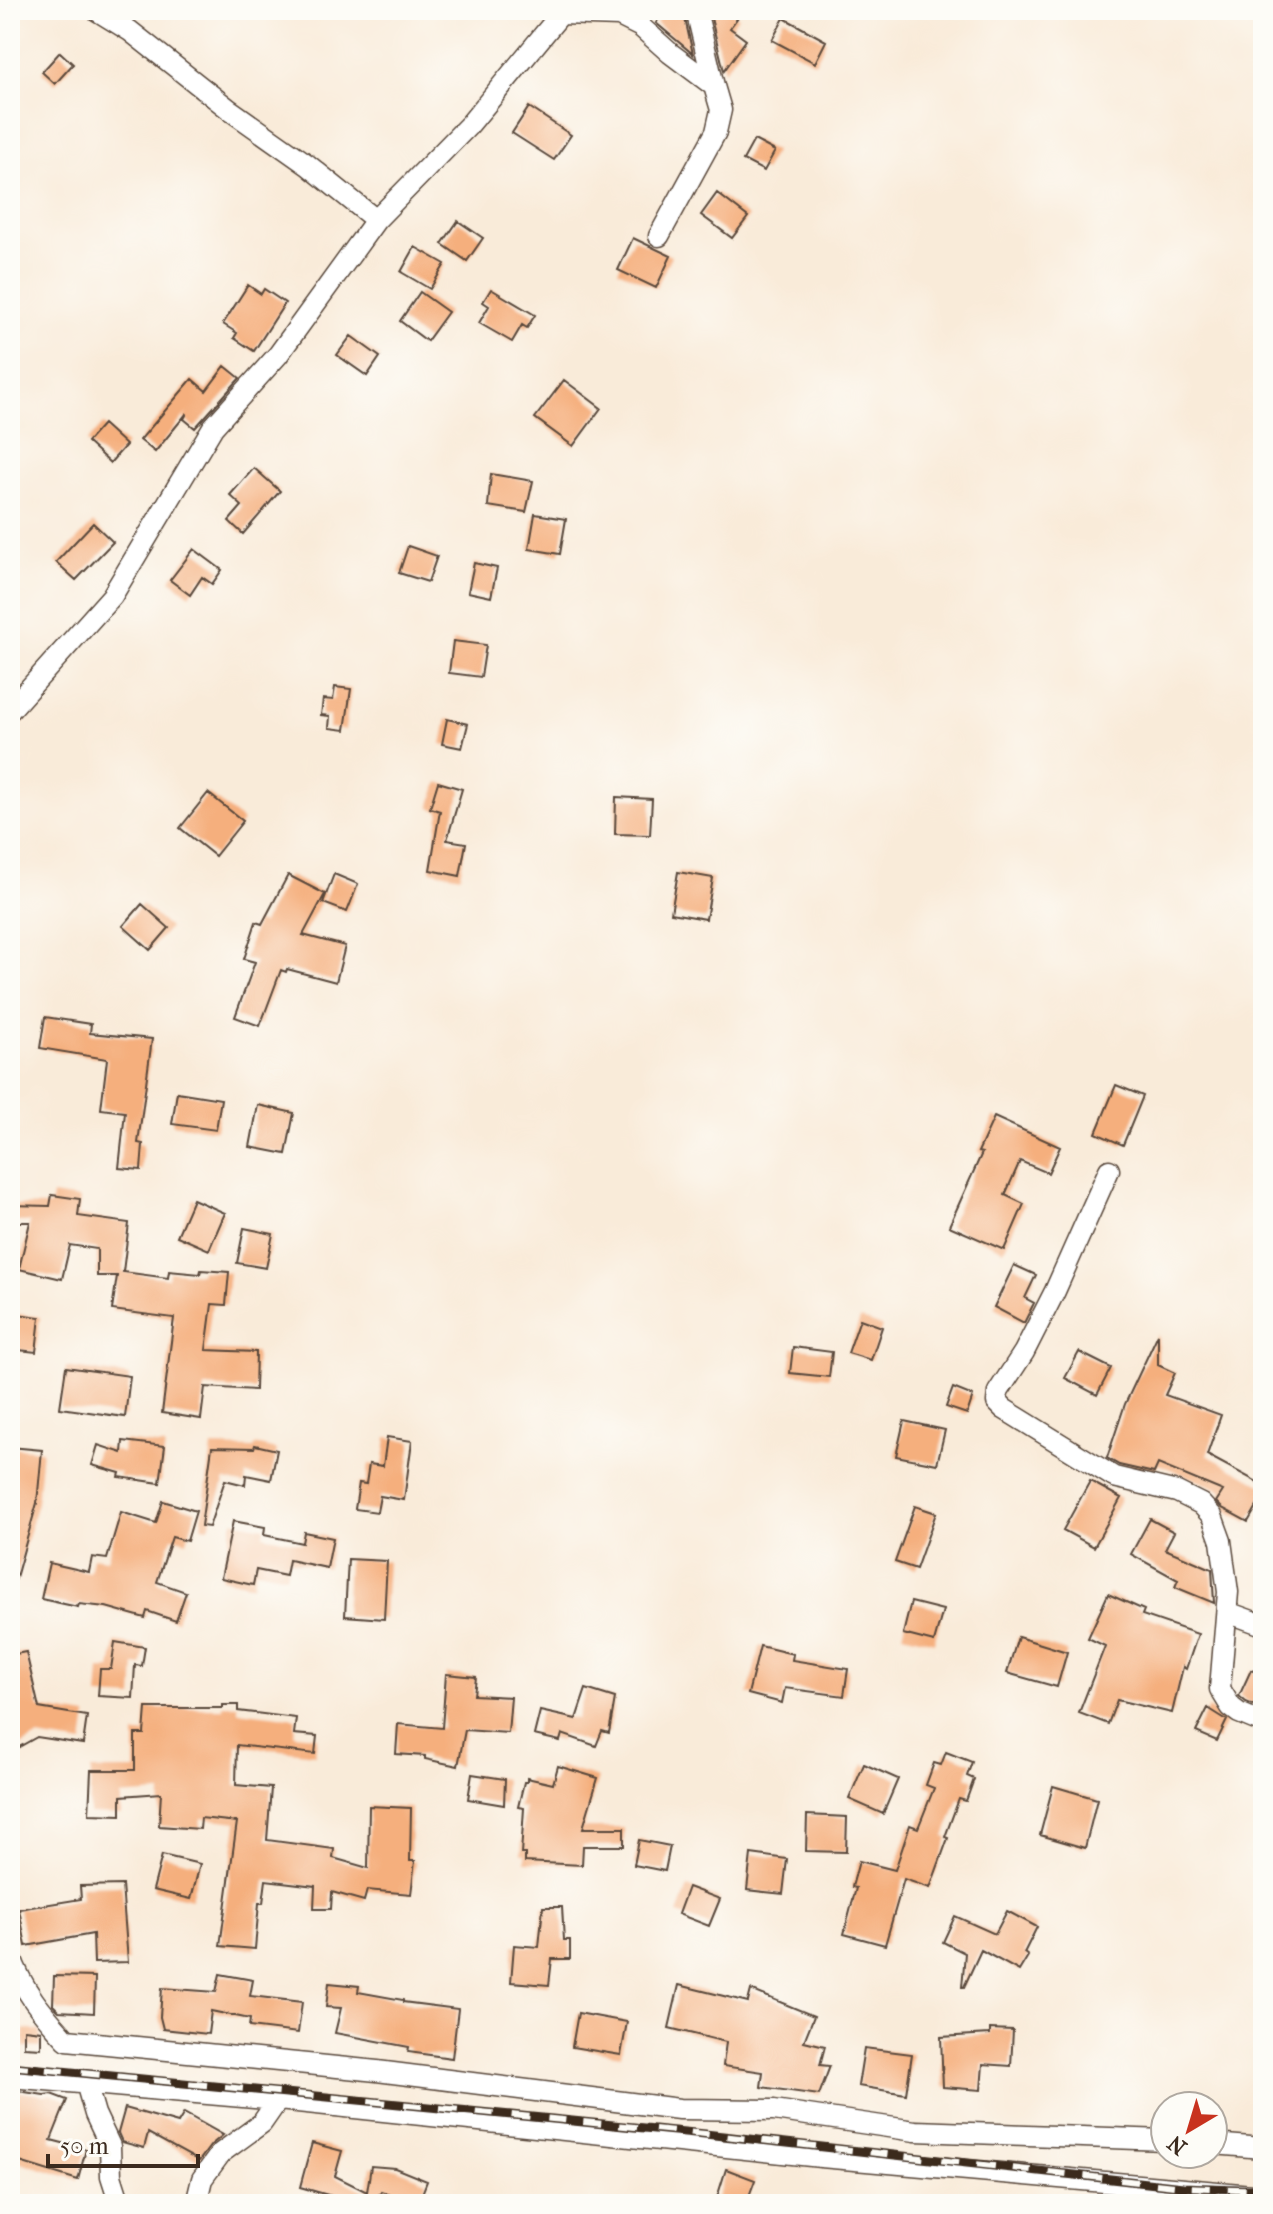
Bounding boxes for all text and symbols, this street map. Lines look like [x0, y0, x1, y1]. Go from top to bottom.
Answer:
north arrow [1149, 2090, 1229, 2170]
scale bar [48, 2118, 198, 2168]
text: N [1162, 2129, 1192, 2160]
text: 50 m [60, 2132, 109, 2160]

